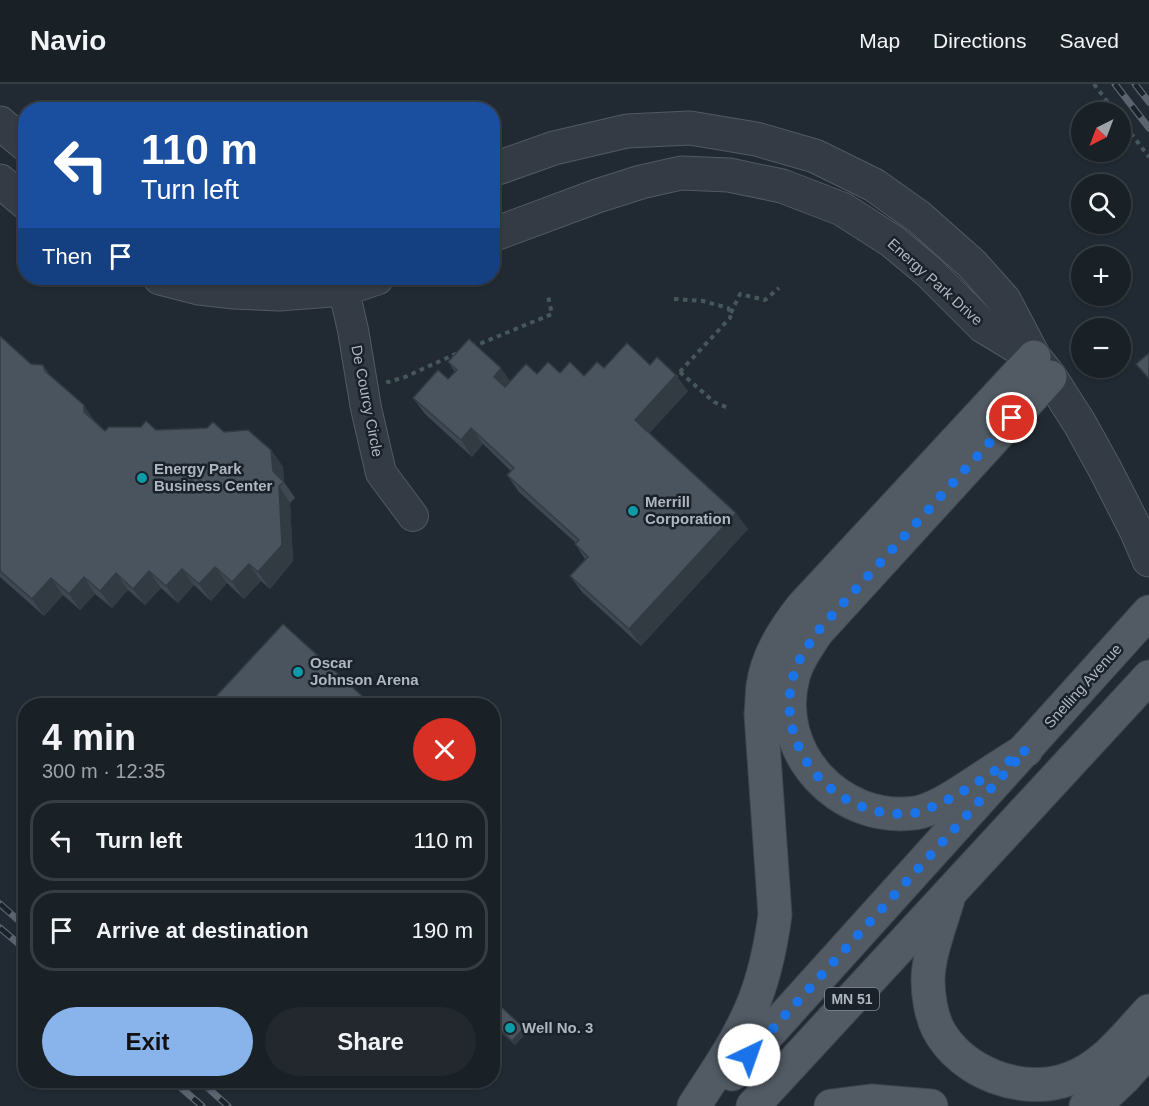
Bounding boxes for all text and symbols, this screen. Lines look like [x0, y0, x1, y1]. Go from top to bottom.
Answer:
text: Navio [30, 25, 106, 56]
text: Map [859, 29, 900, 52]
text: Directions [933, 29, 1026, 52]
text: Saved [1059, 29, 1119, 52]
north arrow [1071, 102, 1131, 162]
map controls [1071, 102, 1131, 378]
icon: left [42, 126, 120, 204]
text: 110 m [141, 126, 258, 173]
button: search [1071, 174, 1131, 234]
text: Turn left [141, 175, 239, 205]
street label: Energy Park Drive [884, 235, 986, 329]
icon: arrive [104, 240, 137, 273]
text: Then [42, 244, 92, 269]
button: + [1071, 246, 1131, 306]
button: − [1071, 318, 1131, 378]
street label: De Courcy Circle [348, 344, 387, 458]
pin [986, 392, 1037, 443]
icon: arrive [995, 401, 1028, 434]
place label: Energy Park Business Center [154, 460, 273, 494]
marker: Energy Park Business Center [135, 471, 149, 485]
place label: Merrill Corporation [645, 493, 731, 527]
marker: Merrill Corporation [626, 504, 640, 518]
street label: Snelling Avenue [1040, 640, 1125, 731]
place label: Oscar Johnson Arena [310, 654, 419, 688]
marker: Oscar Johnson Arena [291, 665, 305, 679]
text: 4 min [42, 717, 136, 758]
button: close [413, 718, 476, 781]
text: 300 m · 12:35 [42, 760, 165, 782]
icon: left [45, 824, 78, 857]
text: Turn left [96, 828, 182, 853]
text: 110 m [413, 828, 473, 853]
icon: arrive [45, 914, 78, 947]
text: Arrive at destination [96, 918, 309, 943]
text: 190 m [412, 918, 473, 943]
road number: MN 51 [825, 988, 879, 1010]
button: Exit [42, 1007, 253, 1076]
button: Share [265, 1007, 476, 1076]
place label: Well No. 3 [522, 1019, 593, 1036]
marker: Well No. 3 [503, 1021, 517, 1035]
position arrow [717, 1023, 781, 1087]

